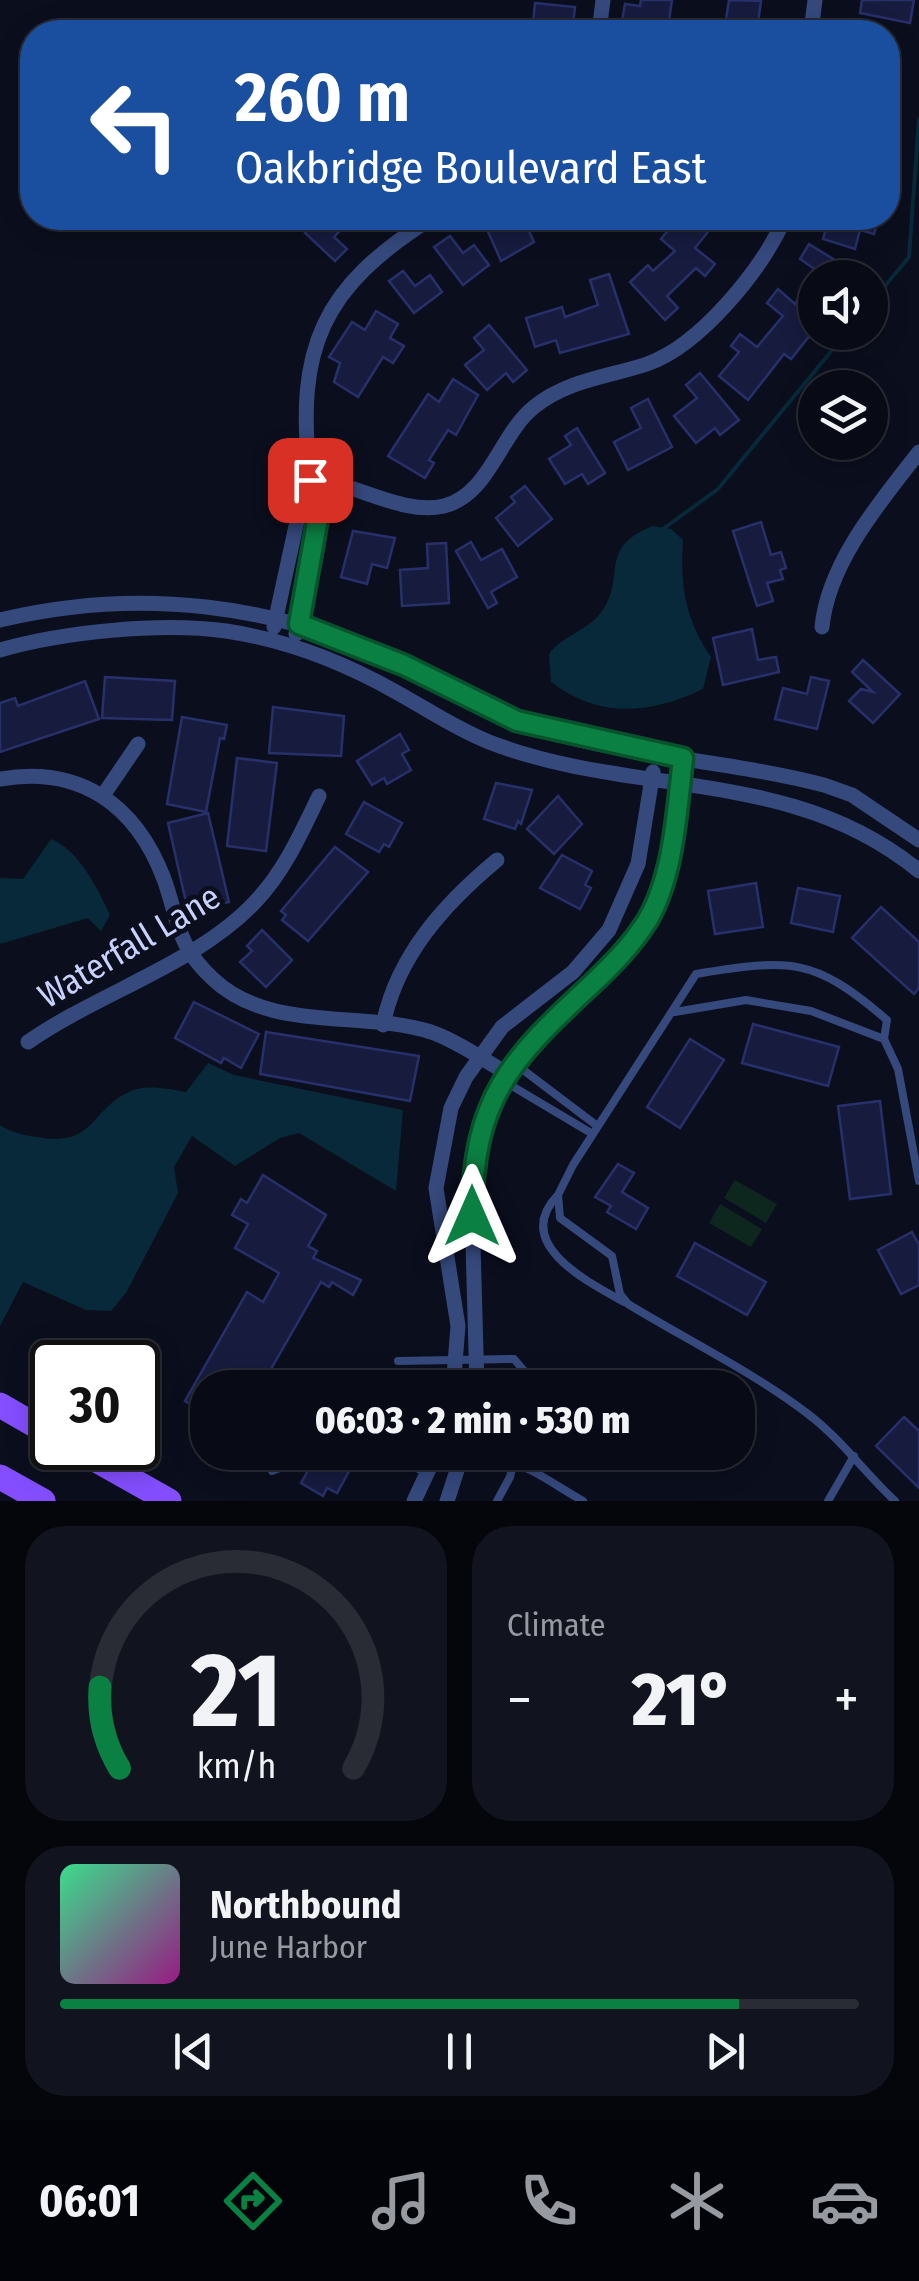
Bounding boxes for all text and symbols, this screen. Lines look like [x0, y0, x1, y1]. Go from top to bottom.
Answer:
text: 260 m [235, 56, 410, 140]
icon: left [70, 60, 200, 190]
text: Oakbridge Boulevard East [235, 141, 707, 195]
map controls [798, 260, 888, 460]
button: sound [798, 260, 888, 350]
button: layers [798, 370, 888, 460]
pin [268, 438, 353, 523]
icon: arrive [283, 453, 338, 508]
street label: Waterfall Lane [31, 875, 227, 1017]
position arrow [420, 1164, 524, 1268]
speed limit sign: 30 [30, 1340, 160, 1470]
text: 06:03 · 2 min · 530 m [315, 1397, 630, 1443]
text: Climate [507, 1606, 606, 1644]
text: 21 [190, 1629, 281, 1754]
text: 21° [632, 1655, 734, 1745]
text: − [507, 1667, 532, 1733]
text: + [834, 1667, 859, 1733]
text: km/h [196, 1745, 276, 1787]
text: Northbound [210, 1882, 402, 1928]
text: June Harbor [210, 1928, 367, 1966]
icon: previous [166, 2024, 221, 2079]
icon: pause [432, 2024, 487, 2079]
icon: next [698, 2024, 753, 2079]
icon: directions [218, 2166, 288, 2236]
icon: music [366, 2166, 436, 2236]
icon: phone [514, 2166, 584, 2236]
icon: climate [662, 2166, 732, 2236]
icon: car [810, 2166, 880, 2236]
text: 06:01 [39, 2174, 140, 2228]

